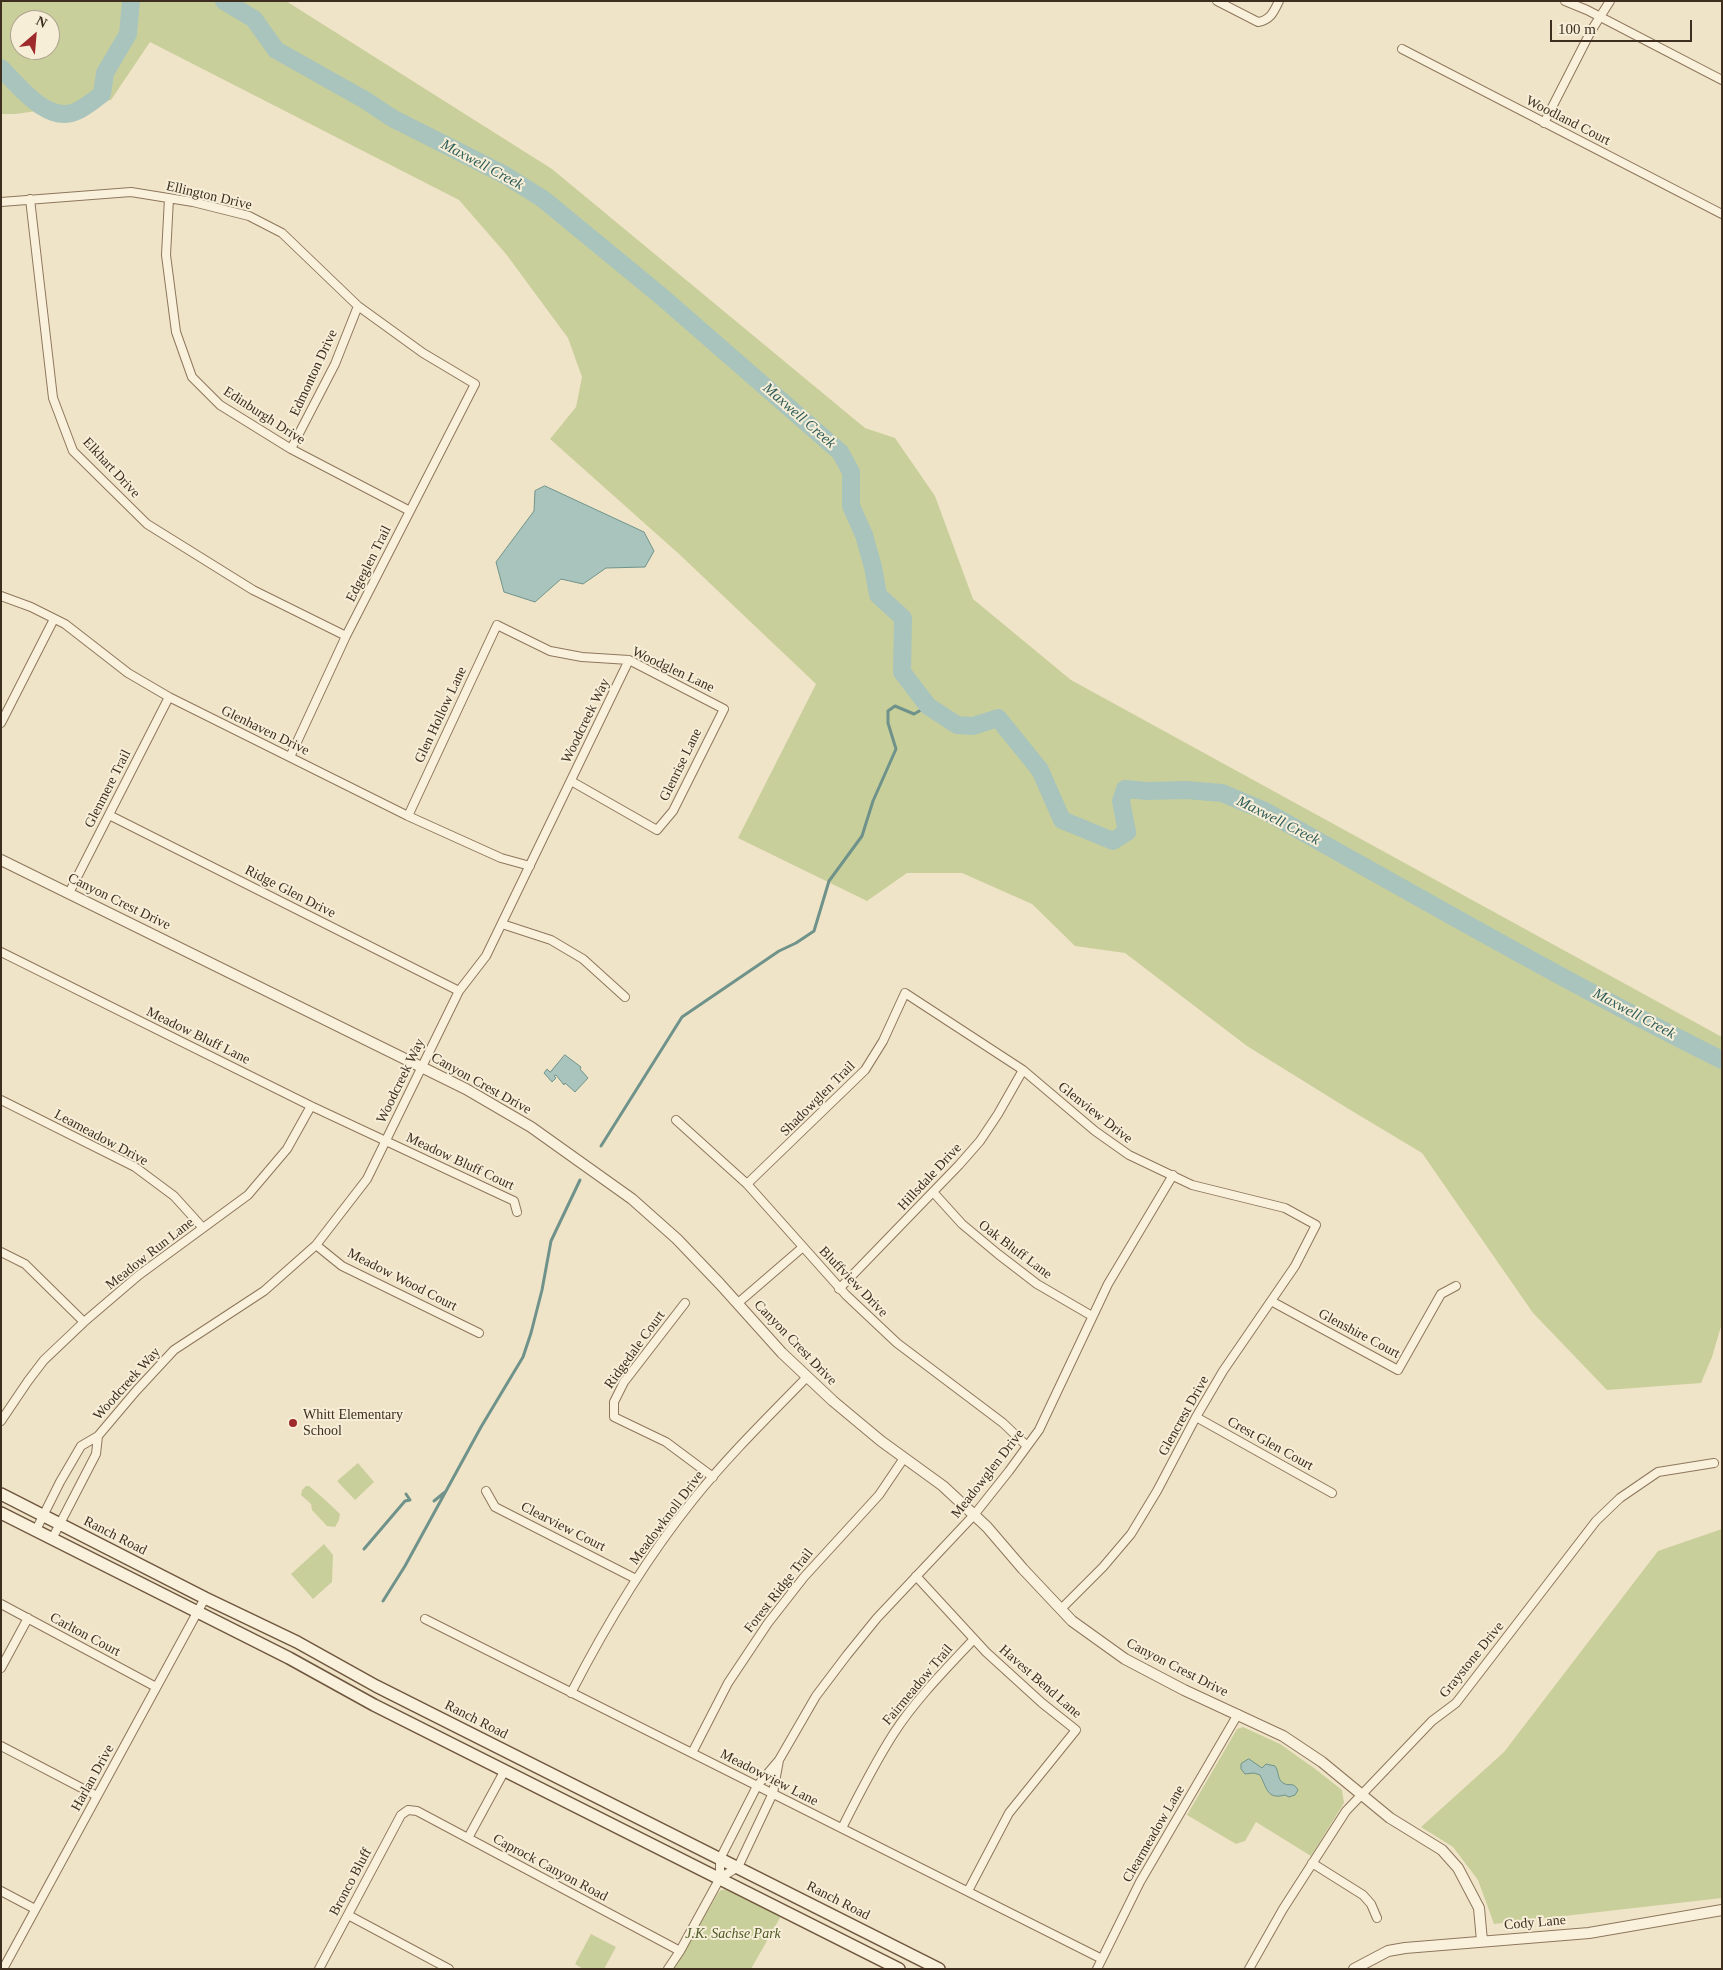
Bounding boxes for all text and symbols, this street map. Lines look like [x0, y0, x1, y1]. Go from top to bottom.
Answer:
north arrow [10, 10, 60, 60]
scale bar [1553, 10, 1696, 42]
text: N [34, 13, 49, 31]
text: 100 m [1558, 21, 1596, 37]
street label: Woodland Court [1523, 92, 1613, 150]
water label: Maxwell Creek [438, 136, 526, 194]
street label: Ellington Drive [164, 178, 254, 214]
street label: Edmonton Drive [287, 327, 341, 419]
water label: Maxwell Creek [759, 379, 839, 453]
street label: Edinburgh Drive [220, 383, 308, 449]
street label: Elkhart Drive [79, 434, 143, 502]
street label: Edgeglen Trail [343, 523, 395, 605]
street label: Woodglen Lane [629, 644, 717, 696]
street label: Glen Hollow Lane [411, 664, 471, 766]
street label: Woodcreek Way [558, 676, 614, 766]
street label: Glenhaven Drive [218, 702, 312, 760]
street label: Glenrise Lane [656, 726, 706, 804]
street label: Glenmere Trail [81, 747, 135, 831]
water label: Maxwell Creek [1234, 792, 1322, 850]
street label: Ridge Glen Drive [242, 862, 338, 922]
street label: Canyon Crest Drive [65, 870, 173, 934]
water label: Maxwell Creek [1590, 985, 1678, 1043]
street label: Meadow Bluff Lane [143, 1004, 253, 1068]
street label: Woodcreek Way [373, 1036, 429, 1126]
street label: Canyon Crest Drive [428, 1050, 534, 1118]
street label: Shadowglen Trail [777, 1058, 859, 1140]
street label: Glenview Drive [1054, 1079, 1136, 1147]
street label: Leameadow Drive [51, 1106, 151, 1170]
street label: Meadow Bluff Court [403, 1130, 517, 1194]
street label: Hillsdale Drive [895, 1140, 965, 1214]
street label: Meadow Run Lane [103, 1214, 197, 1294]
street label: Oak Bluff Lane [975, 1217, 1055, 1283]
street label: Bluffview Drive [815, 1243, 891, 1321]
street label: Meadow Wood Court [344, 1245, 460, 1315]
street label: Canyon Crest Drive [750, 1297, 840, 1389]
street label: Glenshire Court [1315, 1305, 1403, 1363]
street label: Ridgedale Court [601, 1308, 669, 1392]
street label: Woodcreek Way [90, 1344, 164, 1424]
street label: Glencrest Drive [1155, 1373, 1213, 1459]
place label: Whitt Elementary School [303, 1407, 403, 1440]
street label: Crest Glen Court [1224, 1413, 1316, 1475]
marker: Whitt Elementary School [287, 1417, 299, 1429]
street label: Meadowglen Drive [948, 1426, 1028, 1522]
street label: Meadowknoll Drive [626, 1468, 708, 1568]
street label: Clearview Court [518, 1498, 608, 1556]
street label: Ranch Road [81, 1513, 149, 1559]
street label: Forest Ridge Trail [741, 1546, 817, 1636]
street label: Carlton Court [47, 1609, 123, 1661]
street label: Graystone Drive [1436, 1619, 1508, 1701]
street label: Canyon Crest Drive [1123, 1635, 1231, 1701]
street label: Fairmeadow Trail [879, 1641, 957, 1729]
street label: Havest Bend Lane [995, 1642, 1085, 1722]
street label: Ranch Road [442, 1697, 510, 1743]
street label: Harlan Drive [68, 1742, 118, 1814]
street label: Meadowview Lane [717, 1746, 821, 1810]
street label: Clearmeadow Lane [1119, 1783, 1189, 1885]
street label: Caprock Canyon Road [490, 1831, 610, 1905]
street label: Bronco Bluff [326, 1845, 376, 1919]
street label: Ranch Road [804, 1878, 872, 1924]
street label: Cody Lane [1503, 1912, 1567, 1934]
park label: J.K. Sachse Park [685, 1926, 781, 1942]

